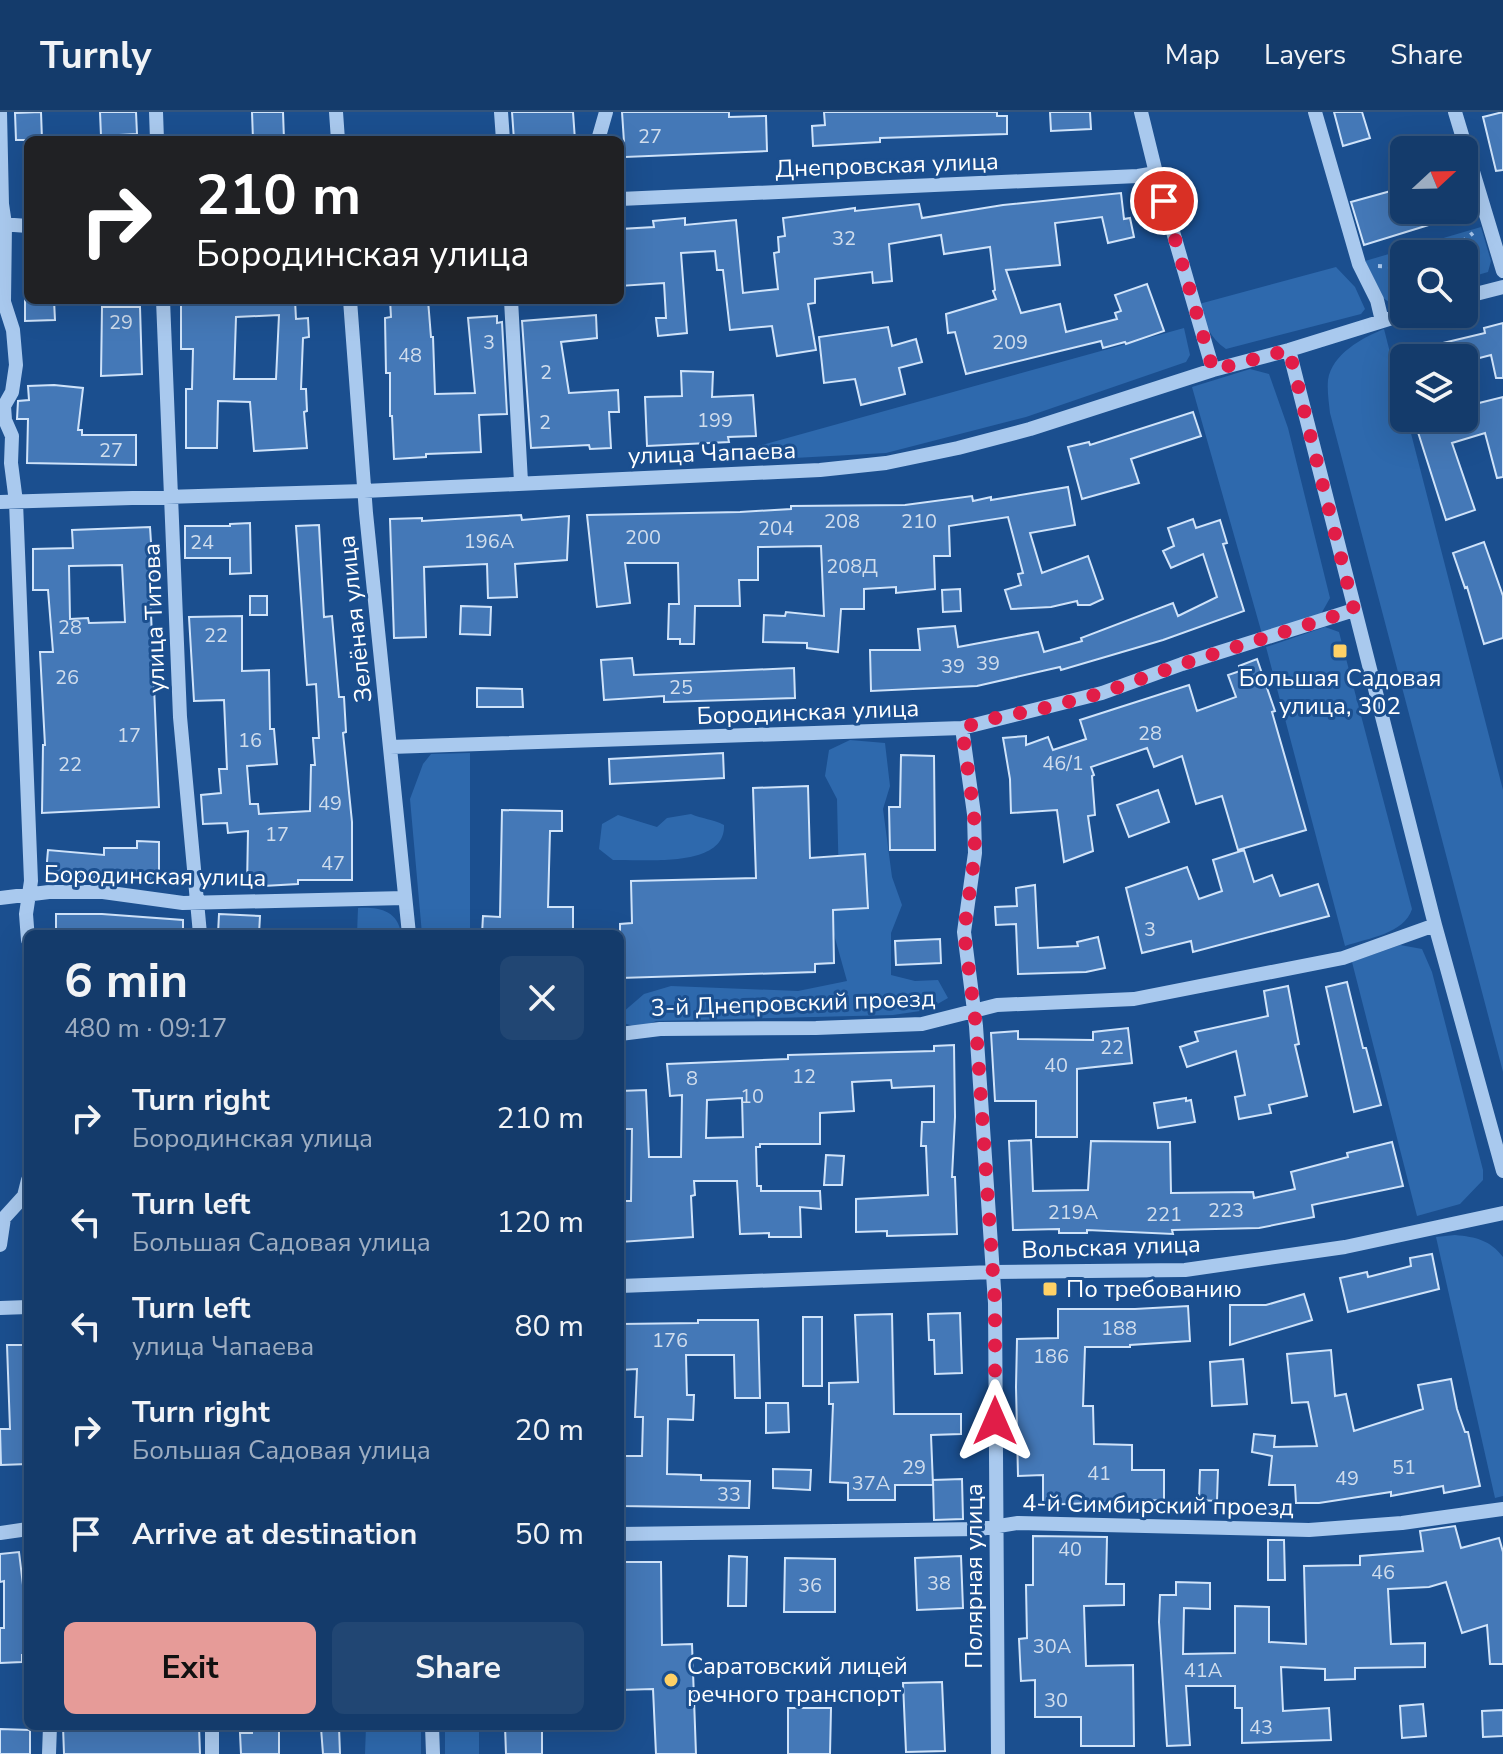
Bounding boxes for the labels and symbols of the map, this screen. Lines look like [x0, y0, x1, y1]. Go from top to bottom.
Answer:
house number: 27 [638, 123, 662, 150]
north arrow [1390, 136, 1478, 224]
street label: Днепровская улица [775, 145, 999, 185]
pin [1130, 167, 1198, 235]
house number: 32 [832, 225, 856, 252]
house number: 29 [109, 309, 133, 336]
house number: 3 [483, 329, 495, 356]
house number: 209 [992, 329, 1028, 356]
house number: 48 [398, 342, 422, 369]
house number: 2 [540, 359, 552, 386]
house number: 199 [697, 407, 733, 434]
house number: 2 [539, 409, 551, 436]
street label: улица Чапаева [627, 434, 797, 472]
house number: 27 [99, 437, 123, 464]
house number: 208 [824, 508, 860, 535]
house number: 210 [901, 508, 937, 535]
house number: 204 [758, 515, 794, 542]
house number: 200 [625, 524, 661, 551]
house number: 196А [464, 528, 515, 555]
house number: 24 [190, 529, 214, 556]
street label: Зелёная улица [330, 534, 380, 704]
street label: улица Титова [135, 542, 173, 694]
house number: 208Д [826, 553, 878, 580]
house number: 28 [58, 614, 82, 641]
house number: 22 [204, 622, 228, 649]
marker: Большая Садовая улица, 302 [1331, 642, 1349, 660]
house number: 39 [976, 650, 1000, 677]
house number: 39 [941, 653, 965, 680]
place label: Большая Садовая улица, 302 [1239, 662, 1441, 722]
house number: 26 [55, 664, 79, 691]
house number: 25 [669, 674, 693, 701]
street label: Бородинская улица [696, 692, 920, 732]
house number: 28 [1138, 720, 1162, 747]
house number: 17 [117, 722, 141, 749]
house number: 16 [238, 727, 262, 754]
house number: 46/1 [1042, 750, 1084, 777]
house number: 22 [58, 751, 82, 778]
house number: 49 [318, 790, 342, 817]
house number: 17 [265, 821, 289, 848]
house number: 47 [321, 850, 345, 877]
street label: Бородинская улица [43, 858, 267, 894]
house number: 3 [1144, 916, 1156, 943]
street label: 3-й Днепровский проезд [650, 982, 936, 1024]
house number: 22 [1100, 1034, 1124, 1061]
house number: 40 [1044, 1052, 1068, 1079]
house number: 12 [792, 1063, 816, 1090]
house number: 8 [686, 1065, 698, 1092]
house number: 10 [740, 1083, 764, 1110]
house number: 223 [1208, 1197, 1244, 1224]
house number: 219А [1048, 1199, 1099, 1226]
house number: 221 [1146, 1201, 1182, 1228]
street label: Вольская улица [1021, 1228, 1201, 1266]
place label: По требованию [1066, 1273, 1242, 1305]
marker: По требованию [1041, 1280, 1059, 1298]
house number: 188 [1101, 1315, 1137, 1342]
house number: 176 [652, 1327, 688, 1354]
house number: 186 [1033, 1343, 1069, 1370]
position arrow [953, 1379, 1037, 1463]
house number: 29 [902, 1454, 926, 1481]
house number: 51 [1392, 1454, 1416, 1481]
house number: 41 [1087, 1460, 1111, 1487]
house number: 49 [1335, 1465, 1359, 1492]
house number: 37А [852, 1470, 891, 1497]
house number: 33 [717, 1481, 741, 1508]
street label: Полярная улица [958, 1483, 990, 1669]
street label: 4-й Симбирский проезд [1022, 1487, 1294, 1523]
house number: 40 [1058, 1536, 1082, 1563]
house number: 46 [1371, 1559, 1395, 1586]
house number: 38 [927, 1570, 951, 1597]
house number: 36 [798, 1572, 822, 1599]
house number: 30А [1033, 1633, 1072, 1660]
place label: Саратовский лицей речного транспорт [687, 1650, 908, 1710]
house number: 41А [1184, 1657, 1223, 1684]
marker: Саратовский лицей речного транспорт [662, 1671, 680, 1689]
house number: 30 [1044, 1687, 1068, 1714]
house number: 43 [1249, 1714, 1273, 1741]

